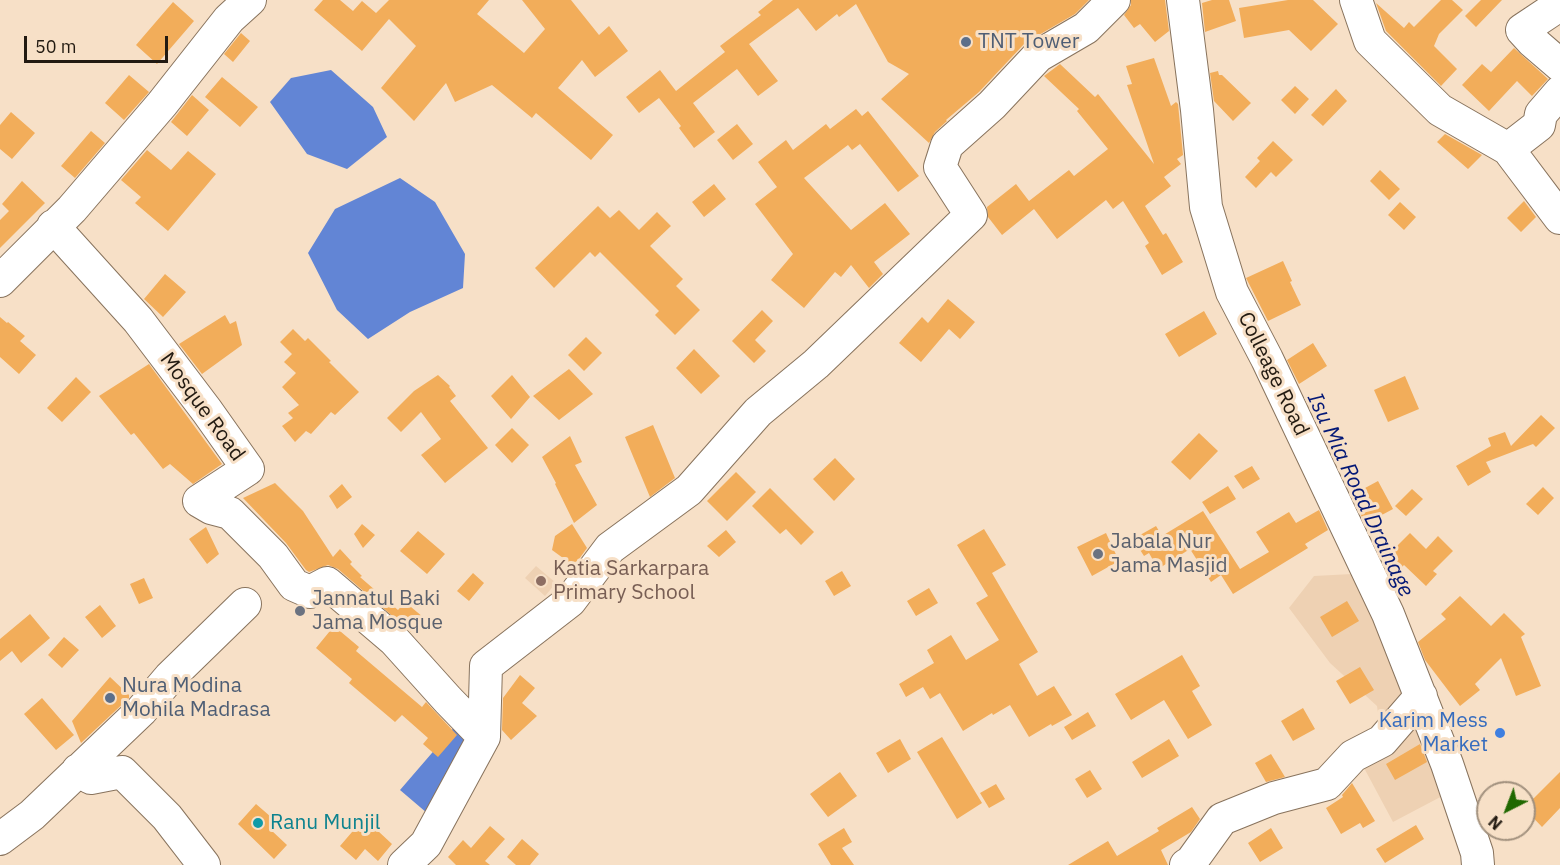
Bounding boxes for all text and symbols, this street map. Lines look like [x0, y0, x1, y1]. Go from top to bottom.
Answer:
scale bar [27, 24, 171, 62]
place label: TNT Tower [978, 29, 1079, 55]
text: 50 m [35, 35, 77, 58]
marker: TNT Tower [959, 35, 973, 49]
street label: Colleage Road [1232, 308, 1314, 440]
street label: Mosque Road [154, 348, 250, 466]
water label: Isu Mia Road Drainage [1301, 389, 1419, 601]
place label: Jabala Nur Jama Masjid [1110, 529, 1228, 579]
marker: Jabala Nur Jama Masjid [1091, 547, 1105, 561]
place label: Katia Sarkarpara Primary School [553, 556, 709, 606]
marker: Katia Sarkarpara Primary School [534, 574, 548, 588]
place label: Jannatul Baki Jama Mosque [312, 586, 443, 636]
marker: Jannatul Baki Jama Mosque [293, 604, 307, 618]
place label: Nura Modina Mohila Madrasa [122, 673, 271, 723]
marker: Nura Modina Mohila Madrasa [103, 691, 117, 705]
place label: Karim Mess Market [1379, 708, 1488, 758]
marker: Karim Mess Market [1493, 726, 1507, 740]
north arrow [1476, 781, 1536, 841]
place label: Ranu Munjil [270, 810, 380, 836]
text: N [1484, 812, 1506, 834]
marker: Ranu Munjil [251, 816, 265, 830]

